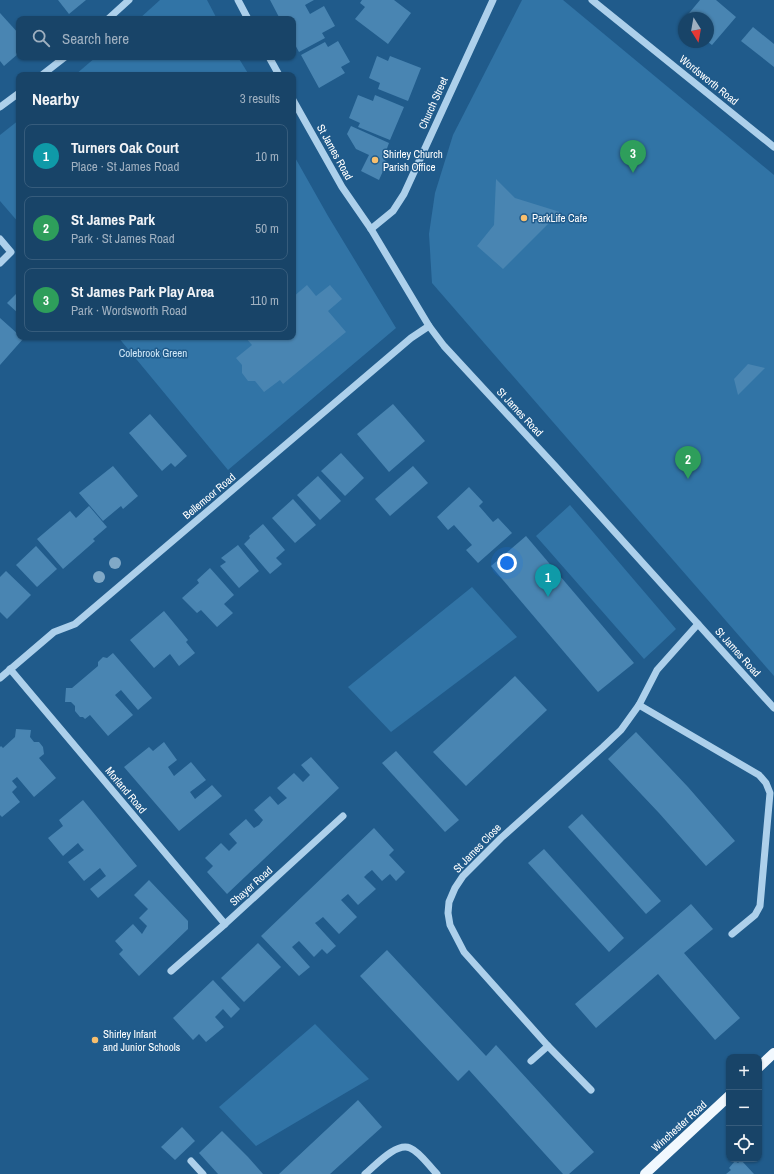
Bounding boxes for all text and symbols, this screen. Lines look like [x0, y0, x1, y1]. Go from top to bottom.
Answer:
north arrow [678, 12, 714, 48]
search box [16, 16, 296, 60]
icon: search [30, 27, 52, 49]
text: Search here [62, 28, 129, 49]
street label: Wordsworth Road [677, 52, 741, 108]
street label: Church Street [415, 74, 451, 131]
text: Nearby [32, 87, 79, 110]
text: 3 results [240, 90, 280, 107]
street label: St James Road [314, 122, 356, 182]
text: Turners Oak Court [71, 137, 179, 158]
pin: 3 [620, 140, 646, 173]
place label: Shirley Church Parish Office [383, 147, 443, 174]
text: 1 [43, 148, 49, 165]
text: 10 m [255, 148, 279, 165]
marker: Shirley Church Parish Office [370, 155, 380, 165]
text: Place · St James Road [71, 158, 179, 175]
text: St James Park [71, 209, 155, 230]
place label: ParkLife Cafe [532, 211, 587, 225]
marker: ParkLife Cafe [519, 213, 529, 223]
text: 2 [43, 220, 49, 237]
text: 50 m [255, 220, 279, 237]
text: Park · St James Road [71, 230, 175, 247]
text: St James Park Play Area [71, 281, 214, 302]
text: 3 [43, 292, 49, 309]
text: 110 m [250, 292, 279, 309]
text: Park · Wordsworth Road [71, 302, 187, 319]
park label: Colebrook Green [119, 346, 187, 360]
street label: St James Road [494, 385, 546, 439]
pin: 2 [675, 446, 701, 479]
street label: Bellemoor Road [180, 470, 238, 522]
your location [497, 553, 517, 573]
pin: 1 [535, 564, 561, 597]
street label: St James Road [712, 624, 764, 680]
street label: Morland Road [102, 764, 150, 816]
street label: St James Close [450, 820, 504, 876]
street label: Shayer Road [227, 863, 275, 909]
place label: Shirley Infant and Junior Schools [103, 1027, 181, 1054]
marker: Shirley Infant and Junior Schools [90, 1035, 100, 1045]
map controls [726, 1054, 762, 1162]
button: + [726, 1054, 762, 1090]
button: − [726, 1090, 762, 1126]
street label: Winchester Road [648, 1097, 710, 1155]
button: locate [726, 1126, 762, 1162]

